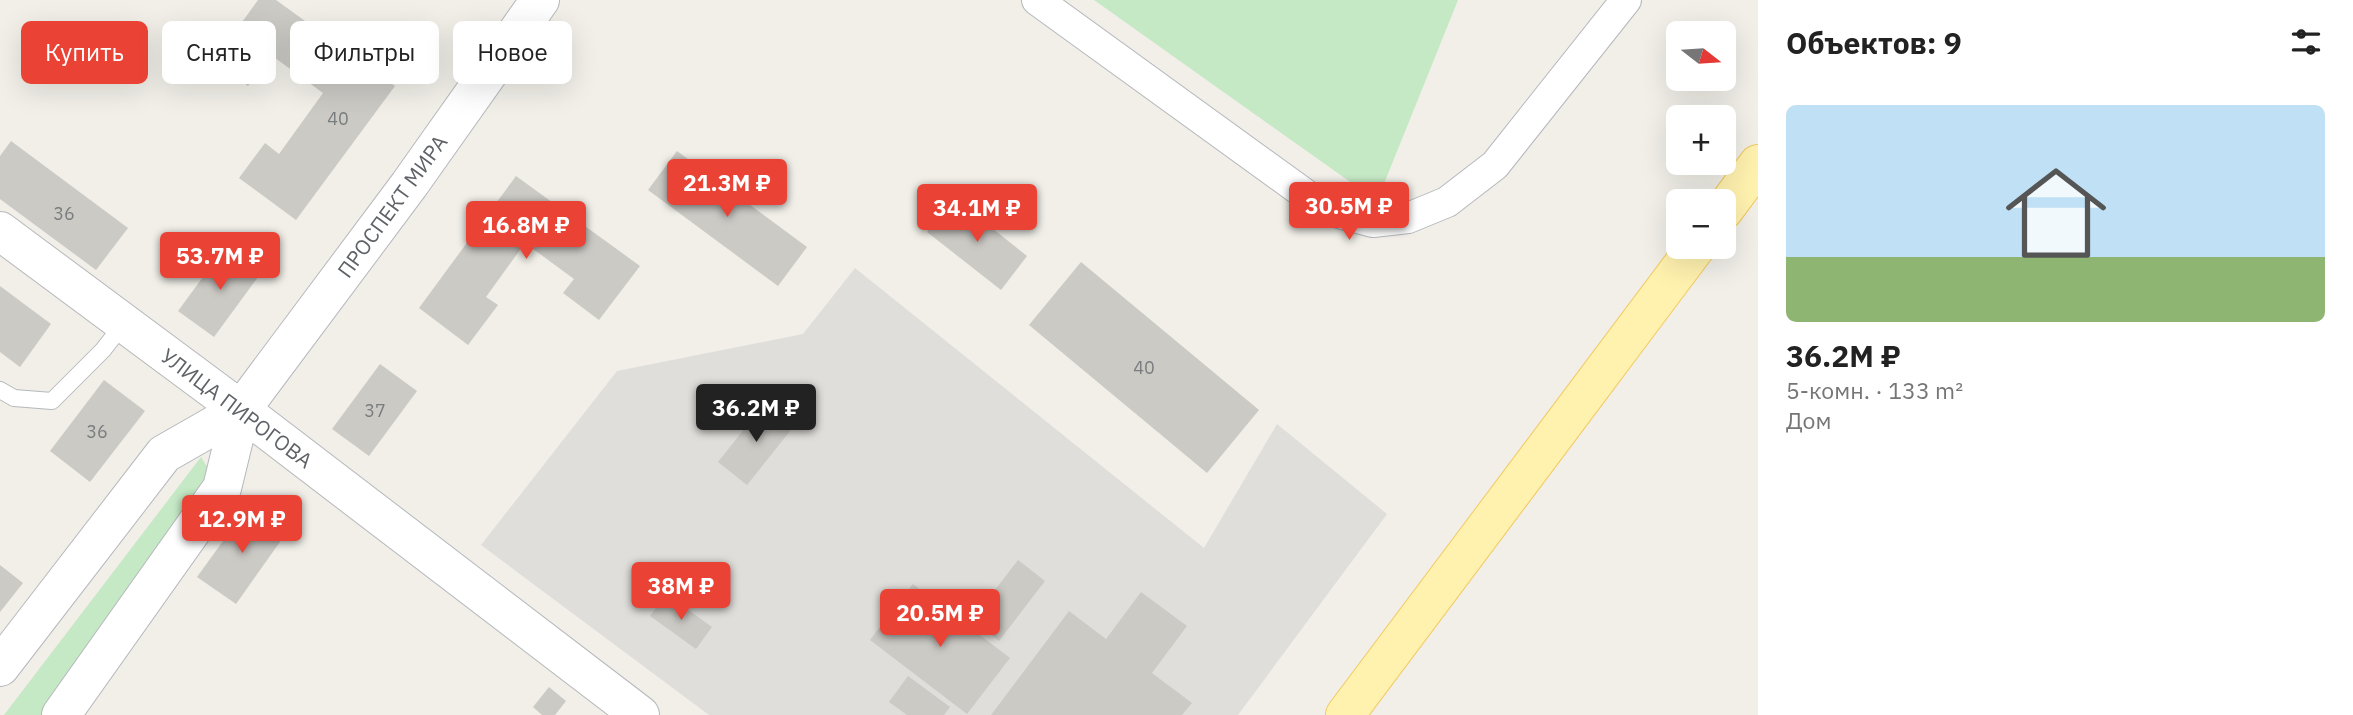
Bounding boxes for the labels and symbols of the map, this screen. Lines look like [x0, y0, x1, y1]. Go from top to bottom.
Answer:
north arrow [1666, 21, 1736, 91]
house number: 40 [327, 107, 349, 130]
street label: ПРОСПЕКТ МИРА [331, 129, 453, 283]
pin: 21.3M ₽ [662, 160, 792, 219]
pin: 30.5M ₽ [1284, 182, 1414, 242]
pin: 34.1M ₽ [912, 184, 1042, 244]
house number: 36 [53, 202, 75, 225]
pin: 16.8M ₽ [461, 202, 591, 261]
pin: 53.7M ₽ [155, 232, 285, 292]
street label: УЛИЦА ПИРОГОВА [155, 342, 319, 474]
house number: 40 [1133, 356, 1155, 379]
pin: 36.2M ₽ [691, 384, 821, 444]
house number: 37 [364, 399, 386, 422]
house number: 36 [86, 420, 108, 443]
pin: 12.9M ₽ [177, 496, 307, 555]
pin: 38M ₽ [632, 562, 730, 622]
pin: 20.5M ₽ [875, 590, 1005, 649]

